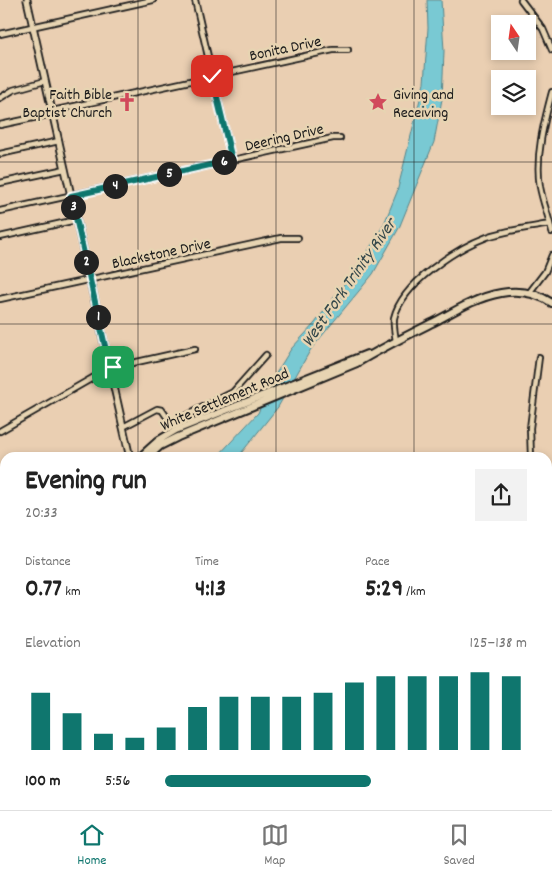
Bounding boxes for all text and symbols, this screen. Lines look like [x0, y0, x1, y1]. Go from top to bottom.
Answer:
north arrow [491, 15, 536, 60]
map controls [491, 15, 536, 115]
street label: Bonita Drive [247, 31, 324, 68]
pin [191, 55, 233, 97]
icon: check [198, 62, 226, 90]
button: layers [491, 70, 536, 115]
place label: Faith Bible Baptist Church [23, 84, 112, 125]
place label: Giving and Receiving [393, 84, 454, 125]
church icon: Faith Bible Baptist Church [116, 91, 138, 113]
place icon: Giving and Receiving [367, 91, 389, 113]
street label: Deering Drive [243, 118, 326, 159]
pin: 6 [212, 150, 236, 174]
text: 6 [221, 152, 228, 172]
pin: 5 [156, 162, 182, 186]
text: 5 [166, 164, 173, 184]
pin: 4 [102, 174, 128, 198]
text: 4 [113, 176, 118, 196]
pin: 3 [60, 194, 86, 220]
text: 3 [70, 197, 77, 217]
water label: West Fork Trinity River [296, 212, 405, 353]
street label: Blackstone Drive [110, 233, 213, 276]
pin: 2 [74, 250, 98, 274]
text: 2 [83, 252, 90, 272]
pin: 1 [86, 304, 110, 330]
text: 1 [97, 307, 100, 327]
pin [92, 346, 134, 388]
icon: arrive [99, 353, 127, 381]
street label: White Settlement Road [157, 363, 293, 438]
text: Evening run [25, 463, 147, 503]
button: share [475, 469, 527, 521]
text: 20:33 [25, 502, 58, 525]
text: Distance [25, 552, 71, 572]
text: Time [195, 552, 219, 572]
text: Pace [365, 552, 390, 572]
text: 0.77 [25, 572, 62, 608]
text: 4:13 [195, 572, 226, 608]
text: 5:29 [365, 572, 403, 608]
text: km [62, 582, 81, 602]
text: /km [403, 582, 426, 602]
text: Elevation [25, 632, 81, 655]
text: 125–138 m [469, 632, 527, 655]
text: 100 m [25, 770, 61, 793]
text: 5:56 [105, 770, 130, 793]
tab: Home [77, 821, 106, 871]
tab: Map [261, 821, 289, 871]
tab: Saved [443, 821, 475, 871]

